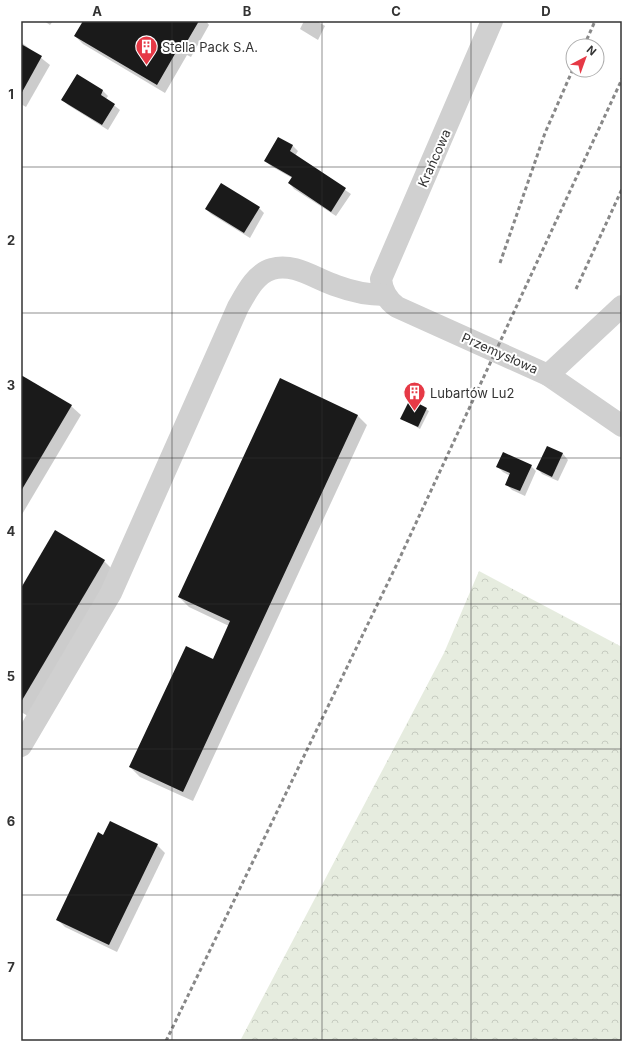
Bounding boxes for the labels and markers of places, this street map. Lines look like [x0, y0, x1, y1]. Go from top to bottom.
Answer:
building icon: Stella Pack S.A. [134, 34, 160, 67]
place label: Stella Pack S.A. [162, 39, 258, 55]
building icon: Lubartów Lu2 [401, 380, 427, 413]
place label: Lubartów Lu2 [430, 385, 514, 401]

